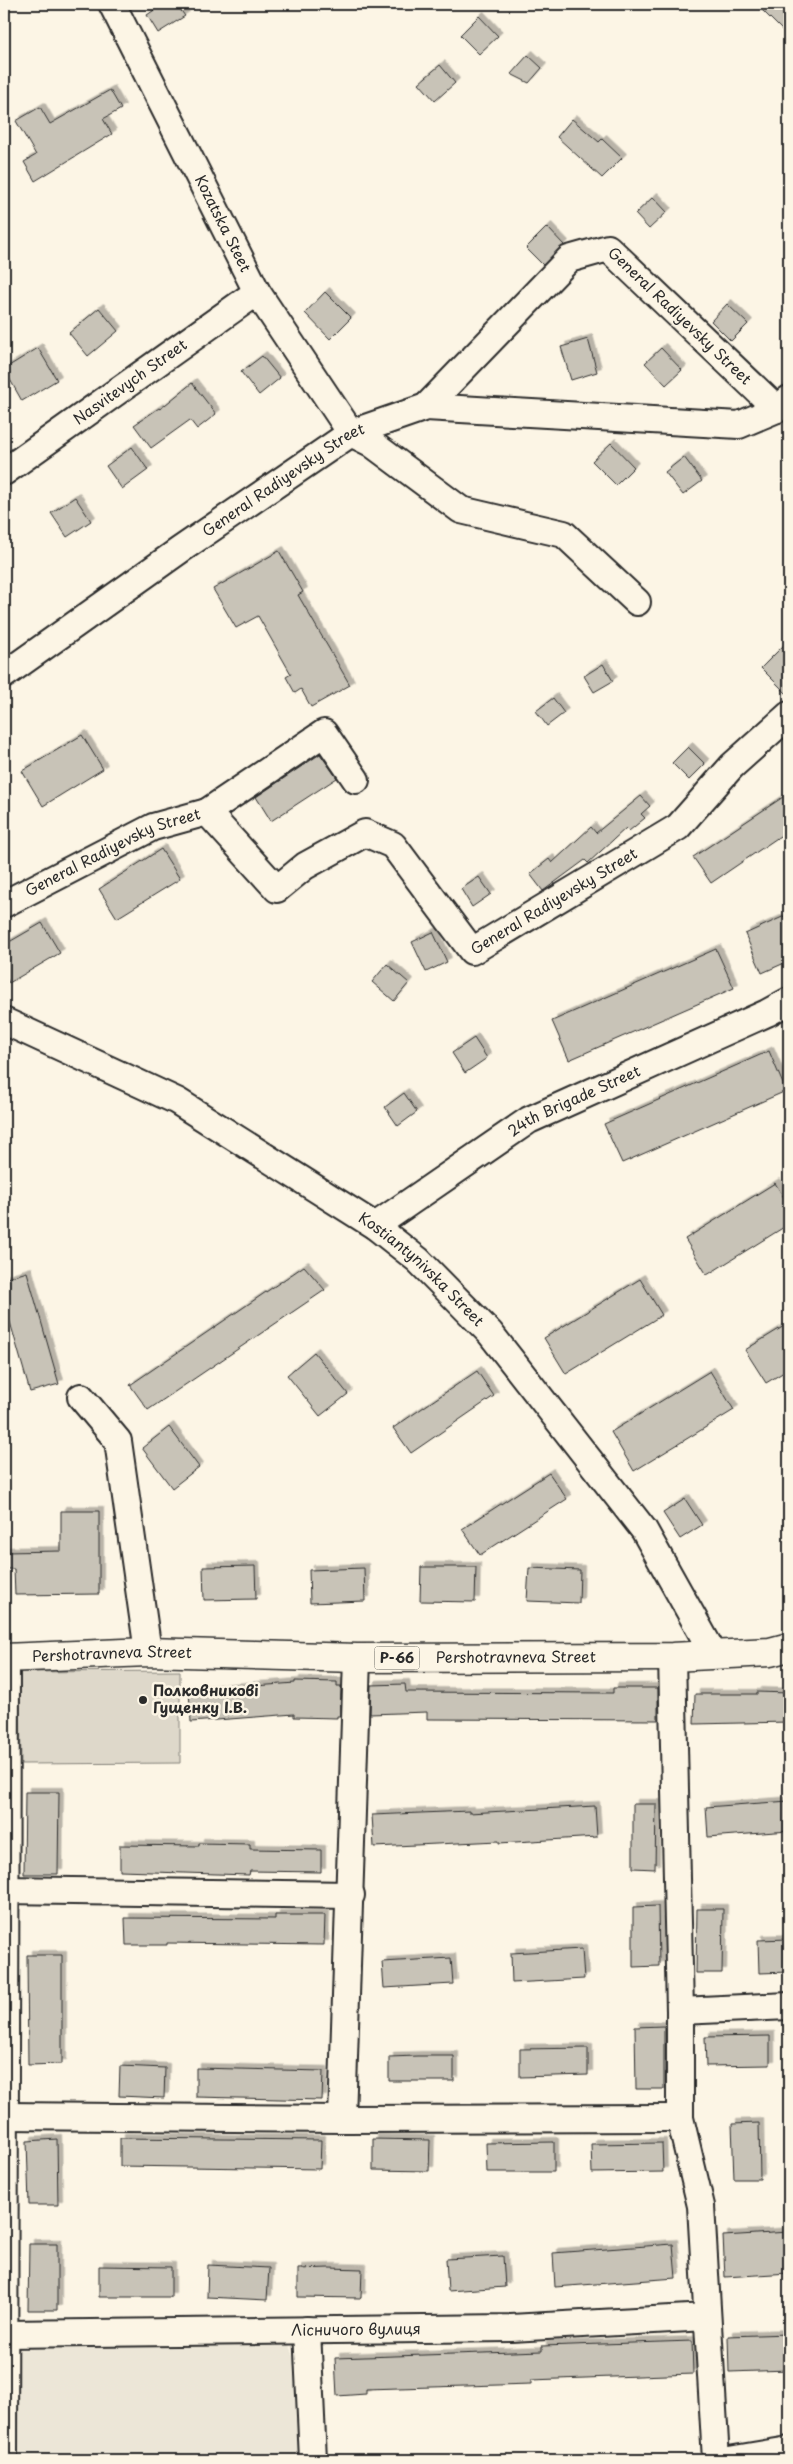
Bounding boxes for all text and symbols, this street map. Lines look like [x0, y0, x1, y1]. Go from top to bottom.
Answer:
street label: Kozatska Steet [190, 171, 258, 276]
street label: General Radiyevsky Street [603, 241, 758, 389]
street label: Nasvitevych Street [68, 332, 191, 429]
street label: General Radiyevsky Street [197, 416, 367, 542]
street label: General Radiyevsky Street [21, 801, 203, 901]
street label: General Radiyevsky Street [465, 841, 641, 960]
street label: 24th Brigade Street [503, 1058, 644, 1141]
street label: Kostiantynivska Street [355, 1206, 490, 1331]
street label: Pershotravneva Street [31, 1639, 192, 1667]
street label: Pershotravneva Street [436, 1644, 596, 1668]
road number: Р-66 [374, 1646, 420, 1670]
place label: Полковникові Гущенку І.В. [153, 1678, 259, 1718]
marker: Полковникові Гущенку І.В. [137, 1694, 149, 1706]
street label: Лісничого вулиця [291, 2316, 421, 2341]

